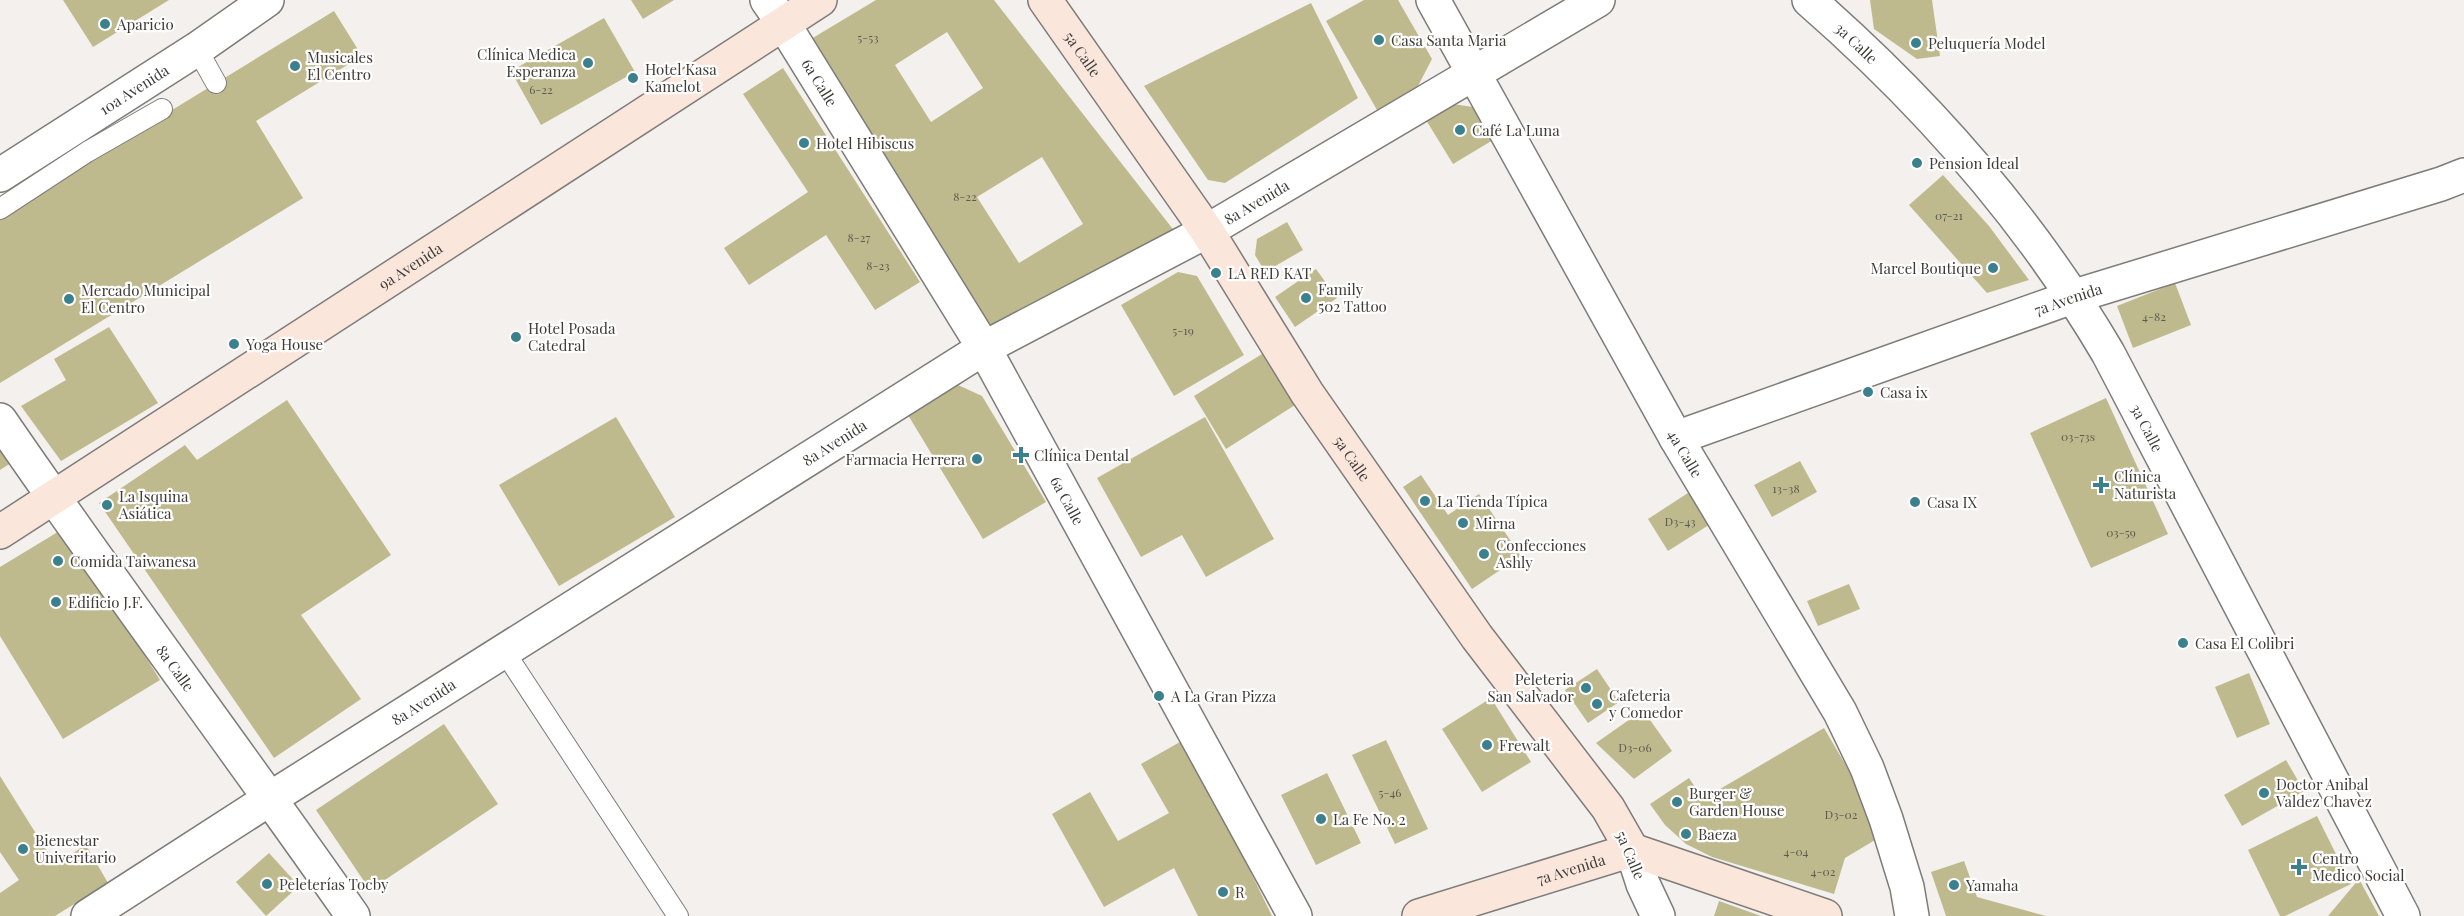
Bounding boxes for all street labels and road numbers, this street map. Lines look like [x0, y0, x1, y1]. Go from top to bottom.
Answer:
street label: 3a Calle [1831, 18, 1882, 68]
street label: 5a Calle [1060, 27, 1106, 81]
street label: 6a Calle [797, 55, 842, 110]
street label: 10a Avenida [95, 59, 173, 119]
street label: 8a Avenida [1220, 175, 1293, 229]
street label: 9a Avenida [375, 238, 446, 294]
street label: 7a Avenida [2031, 278, 2105, 320]
street label: 3a Calle [2126, 400, 2168, 455]
street label: 8a Avenida [799, 414, 871, 470]
street label: 4a Calle [1663, 426, 1707, 481]
street label: 5a Calle [1330, 432, 1375, 485]
street label: 6a Calle [1046, 473, 1089, 528]
street label: 8a Calle [152, 641, 199, 695]
street label: 8a Avenida [388, 674, 460, 730]
street label: 5a Calle [1612, 828, 1650, 882]
street label: 7a Avenida [1534, 849, 1608, 889]

